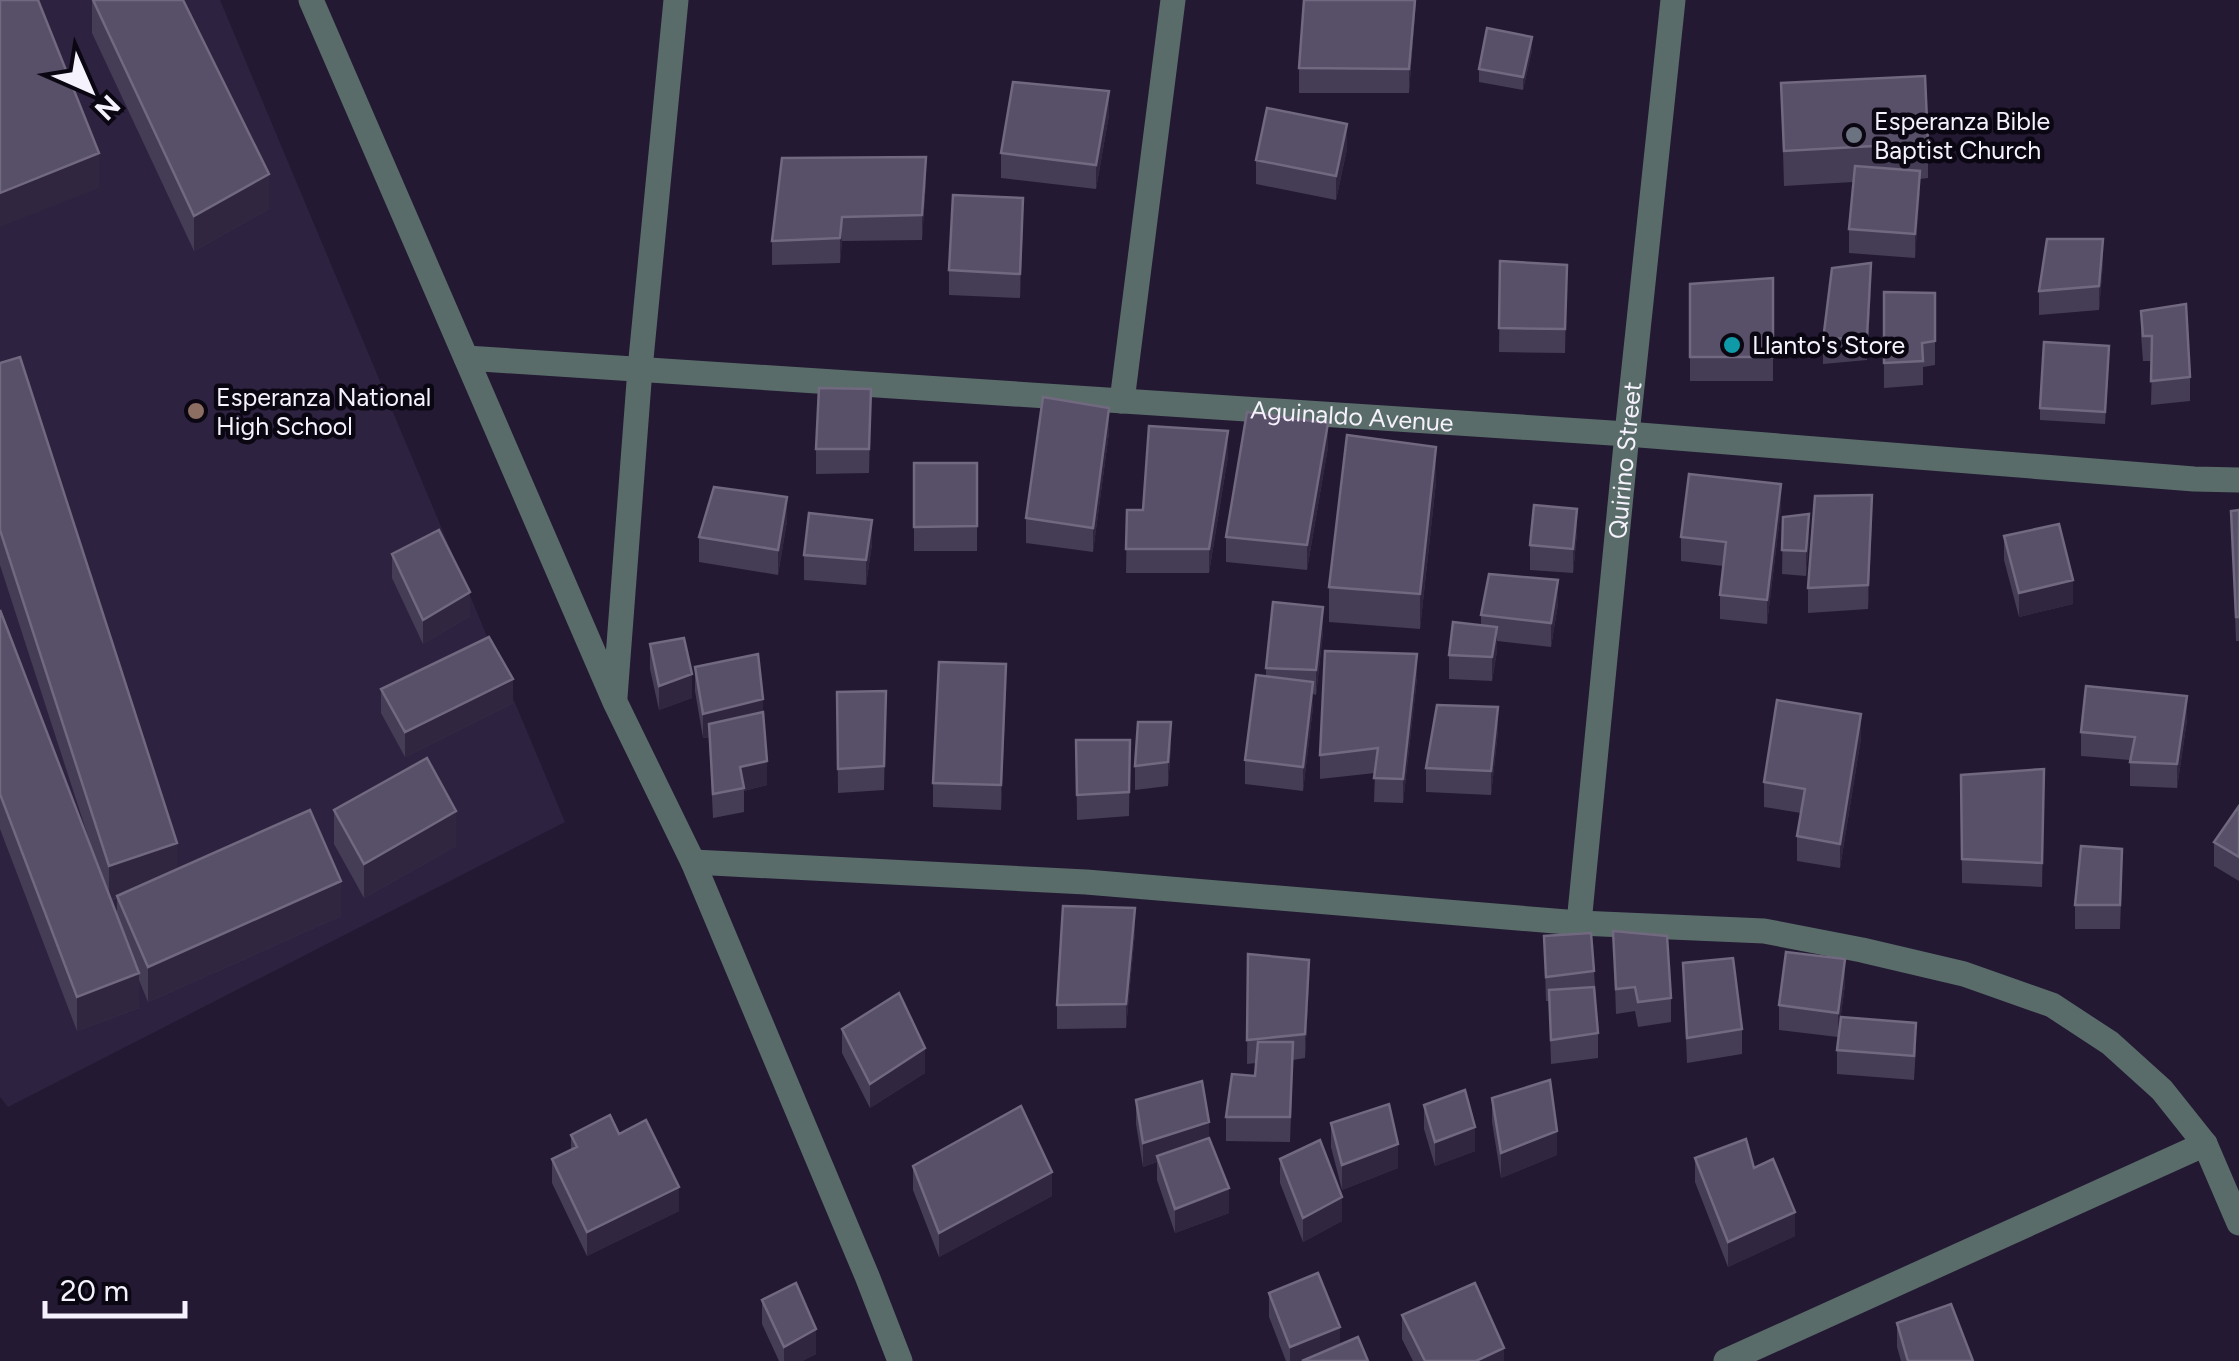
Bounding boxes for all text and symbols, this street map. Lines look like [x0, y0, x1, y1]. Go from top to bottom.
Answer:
north arrow [40, 40, 140, 140]
text: N [88, 88, 127, 127]
place label: Esperanza Bible Baptist Church [1874, 106, 2050, 165]
marker: Esperanza Bible Baptist Church [1843, 124, 1865, 146]
place label: Llanto's Store [1752, 330, 1905, 360]
marker: Llanto's Store [1721, 334, 1743, 356]
street label: Quirino Street [1602, 380, 1647, 540]
place label: Esperanza National High School [216, 382, 431, 441]
street label: Aguinaldo Avenue [1250, 394, 1455, 438]
marker: Esperanza National High School [185, 400, 207, 422]
scale bar [45, 1256, 185, 1318]
text: 20 m [60, 1272, 129, 1309]

